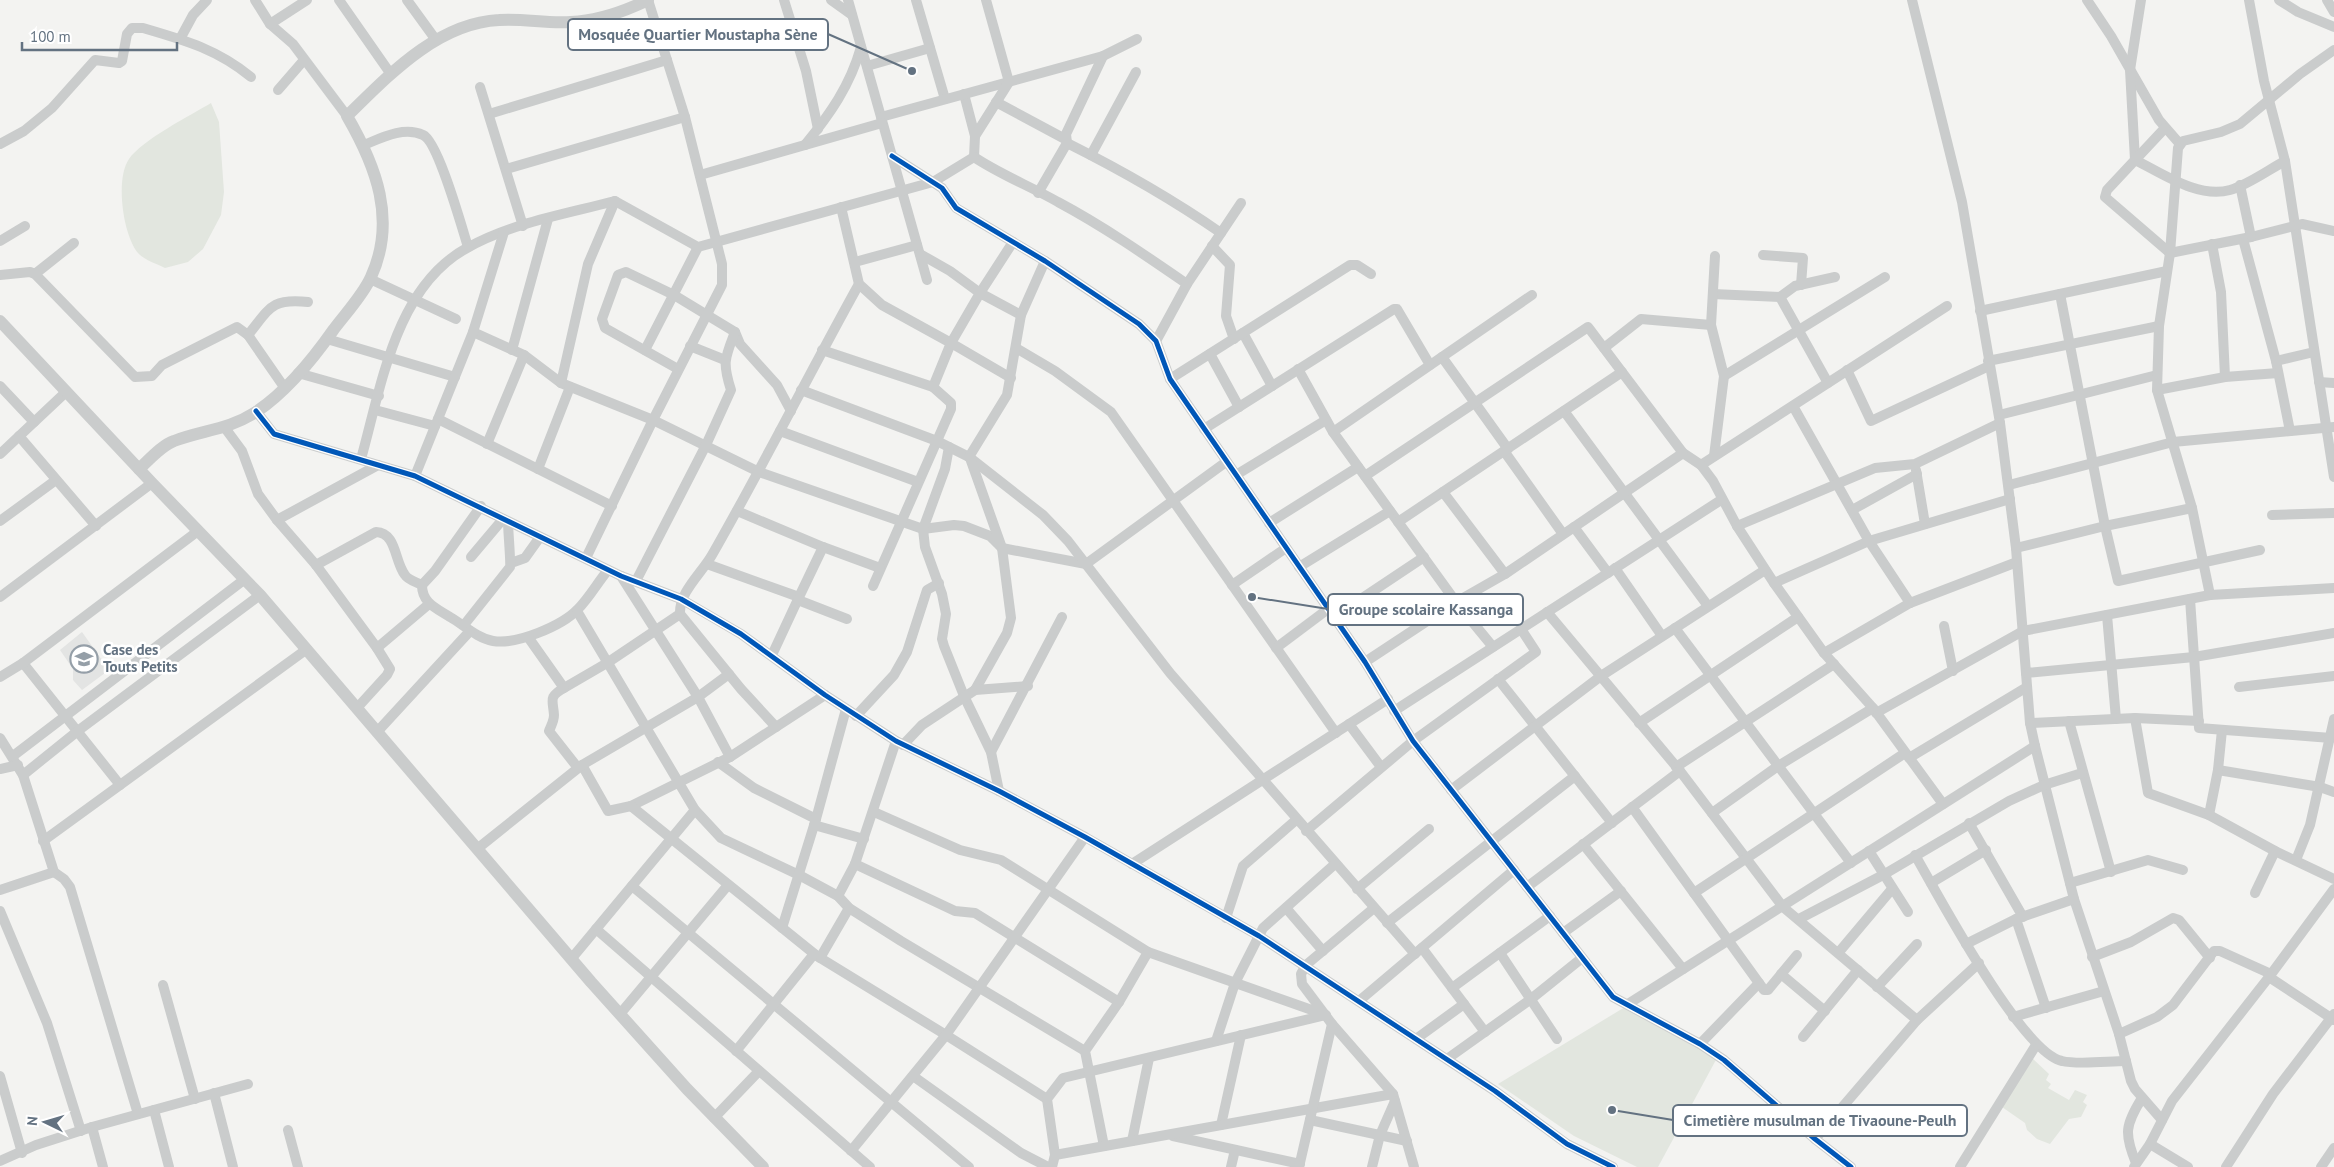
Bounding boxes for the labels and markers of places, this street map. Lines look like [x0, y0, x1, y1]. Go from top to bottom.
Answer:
callout: Mosquée Quartier Moustapha Sène [568, 19, 828, 50]
callout: Groupe scolaire Kassanga [1328, 594, 1523, 625]
place label: Case des Touts Petits [103, 640, 178, 676]
school or university icon: Case des Touts Petits [69, 644, 99, 674]
callout: Cimetière musulman de Tivaoune-Peulh [1673, 1105, 1967, 1136]

